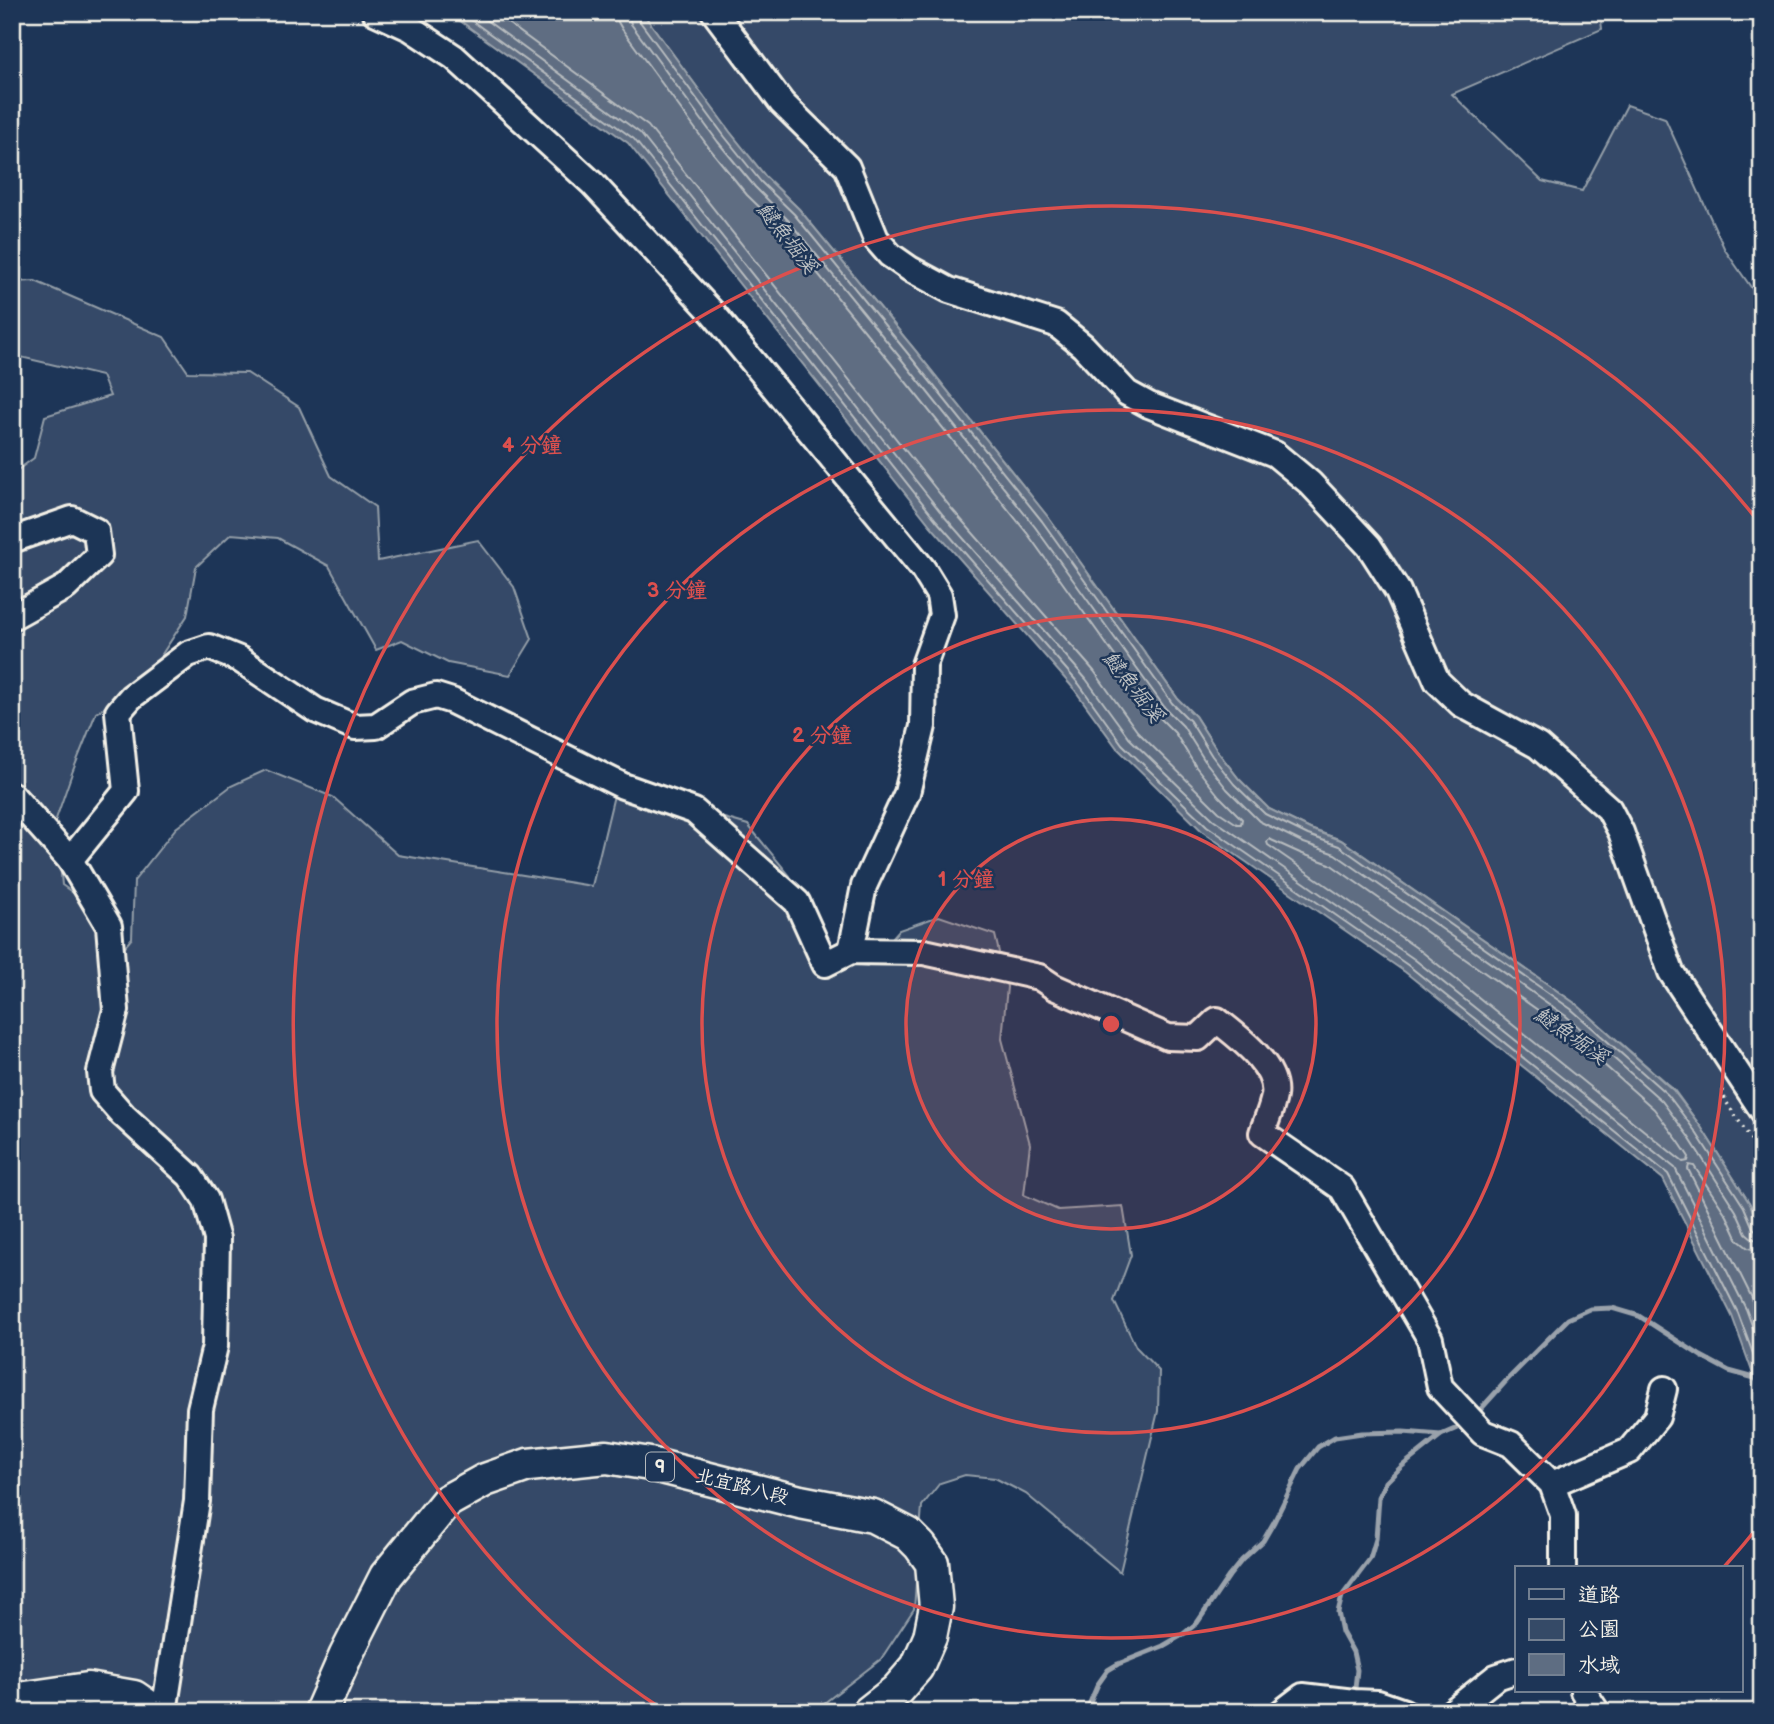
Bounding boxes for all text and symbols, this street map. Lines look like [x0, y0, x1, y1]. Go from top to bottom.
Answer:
water label: 𩻸魚堀溪 [751, 197, 823, 280]
text: 4 分鐘 [502, 433, 562, 458]
text: 3 分鐘 [647, 578, 707, 603]
water label: 𩻸魚堀溪 [1097, 646, 1169, 729]
text: 2 分鐘 [792, 723, 852, 748]
text: 1 分鐘 [938, 867, 994, 892]
water label: 𩻸魚堀溪 [1529, 1002, 1613, 1071]
centre of rings [1099, 1012, 1123, 1036]
road number: 9 [646, 1452, 674, 1482]
street label: 北宜路八段 [693, 1464, 791, 1510]
legend [1515, 1566, 1742, 1692]
text: 道路 [1578, 1583, 1620, 1608]
text: 公園 [1578, 1617, 1620, 1642]
text: 水域 [1578, 1653, 1620, 1678]

